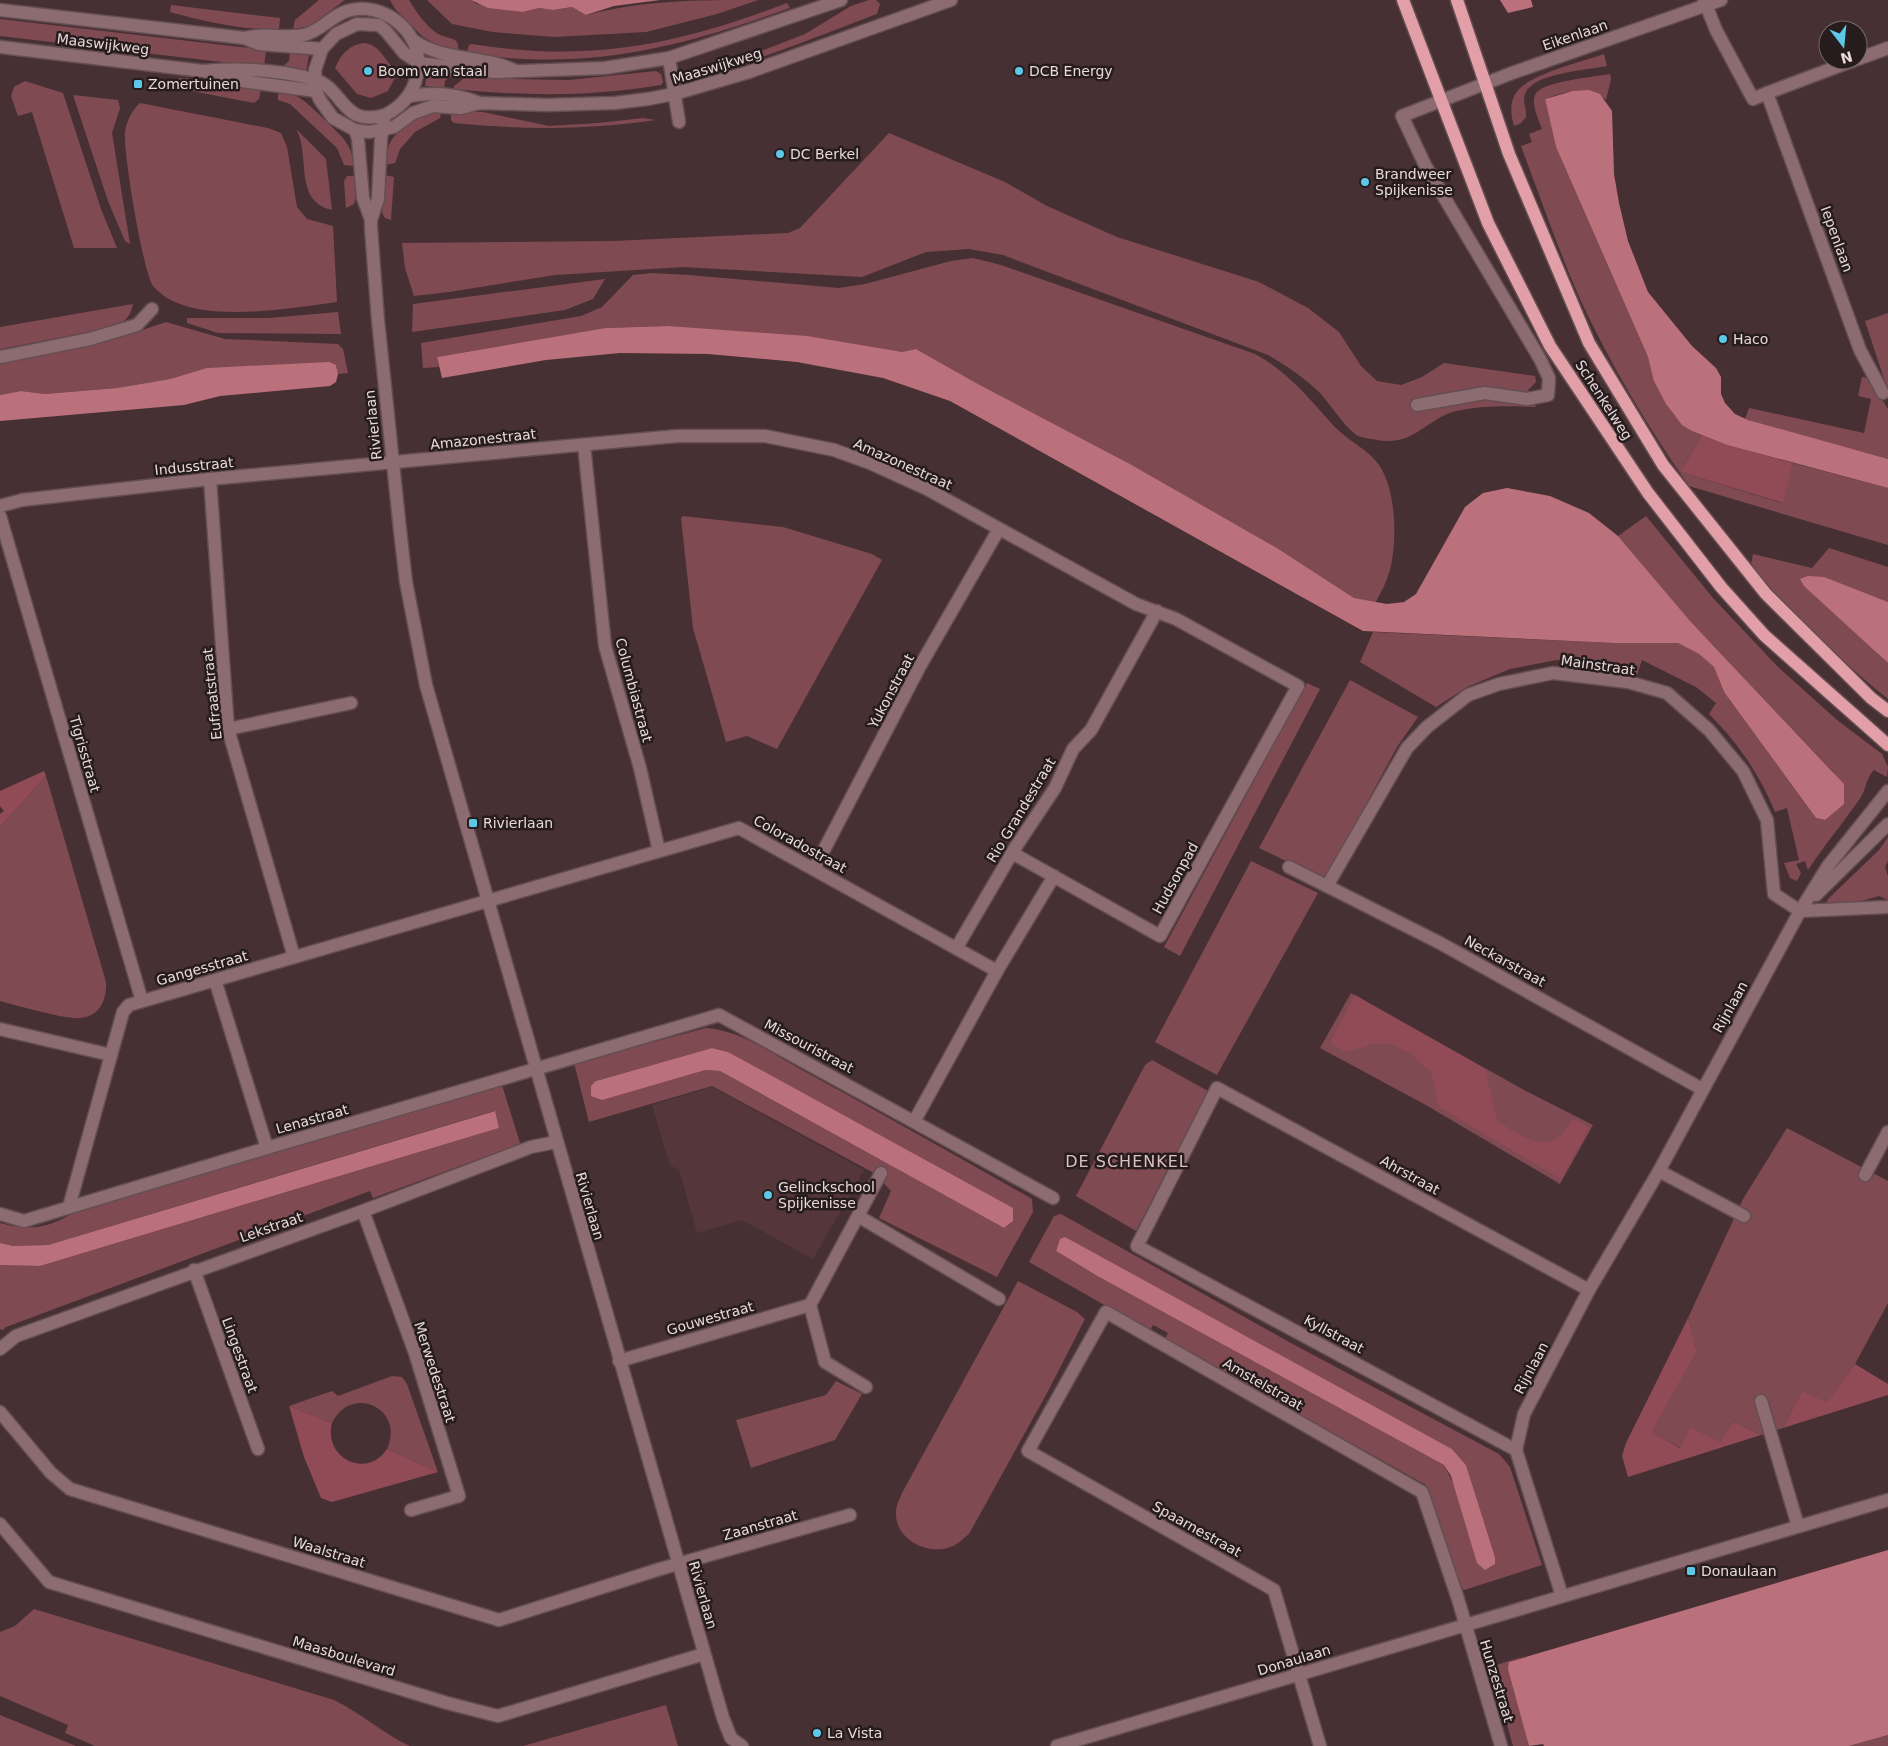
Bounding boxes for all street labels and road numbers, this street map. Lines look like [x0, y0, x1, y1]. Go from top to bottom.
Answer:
street label: Eikenlaan [1540, 16, 1610, 54]
street label: Maaswijkweg [56, 30, 150, 58]
street label: Maaswijkweg [670, 45, 764, 87]
street label: Iepenlaan [1818, 204, 1856, 274]
street label: Schenkelweg [1572, 357, 1636, 443]
street label: Rivierlaan [361, 389, 385, 461]
street label: Amazonestraat [429, 425, 537, 453]
street label: Amazonestraat [851, 435, 955, 493]
street label: Indusstraat [154, 454, 235, 478]
street label: Columbiastraat [612, 636, 656, 744]
street label: Eufraatstraat [199, 647, 225, 741]
street label: Yukonstraat [864, 651, 918, 732]
street label: Mainstraat [1560, 652, 1637, 678]
street label: Tigrisstraat [66, 713, 104, 795]
street label: Rio Grandestraat [983, 754, 1059, 865]
street label: Coloradostraat [751, 812, 850, 876]
street label: Hudsonpad [1149, 839, 1201, 917]
street label: Neckarstraat [1462, 932, 1549, 990]
street label: Gangesstraat [154, 947, 250, 989]
street label: Rijnlaan [1709, 978, 1751, 1036]
street label: Missouristraat [762, 1016, 857, 1077]
street label: Lenastraat [274, 1101, 351, 1137]
street label: Ahrstraat [1378, 1152, 1443, 1198]
street label: Rivierlaan [573, 1170, 607, 1242]
street label: Lekstraat [237, 1209, 305, 1245]
street label: Gouwestraat [665, 1298, 756, 1338]
street label: Kyllstraat [1301, 1312, 1367, 1357]
street label: Lingestraat [219, 1315, 261, 1395]
street label: Merwedestraat [411, 1320, 459, 1425]
street label: Rijnlaan [1511, 1339, 1551, 1397]
street label: Amstelstraat [1220, 1355, 1306, 1414]
street label: Spaarnestraat [1150, 1498, 1245, 1560]
street label: Zaanstraat [721, 1507, 800, 1543]
street label: Waalstraat [291, 1533, 368, 1571]
street label: Rivierlaan [686, 1559, 720, 1631]
street label: Maasboulevard [291, 1633, 397, 1679]
street label: Hunzestraat [1477, 1638, 1517, 1725]
street label: Donaulaan [1256, 1641, 1332, 1679]

